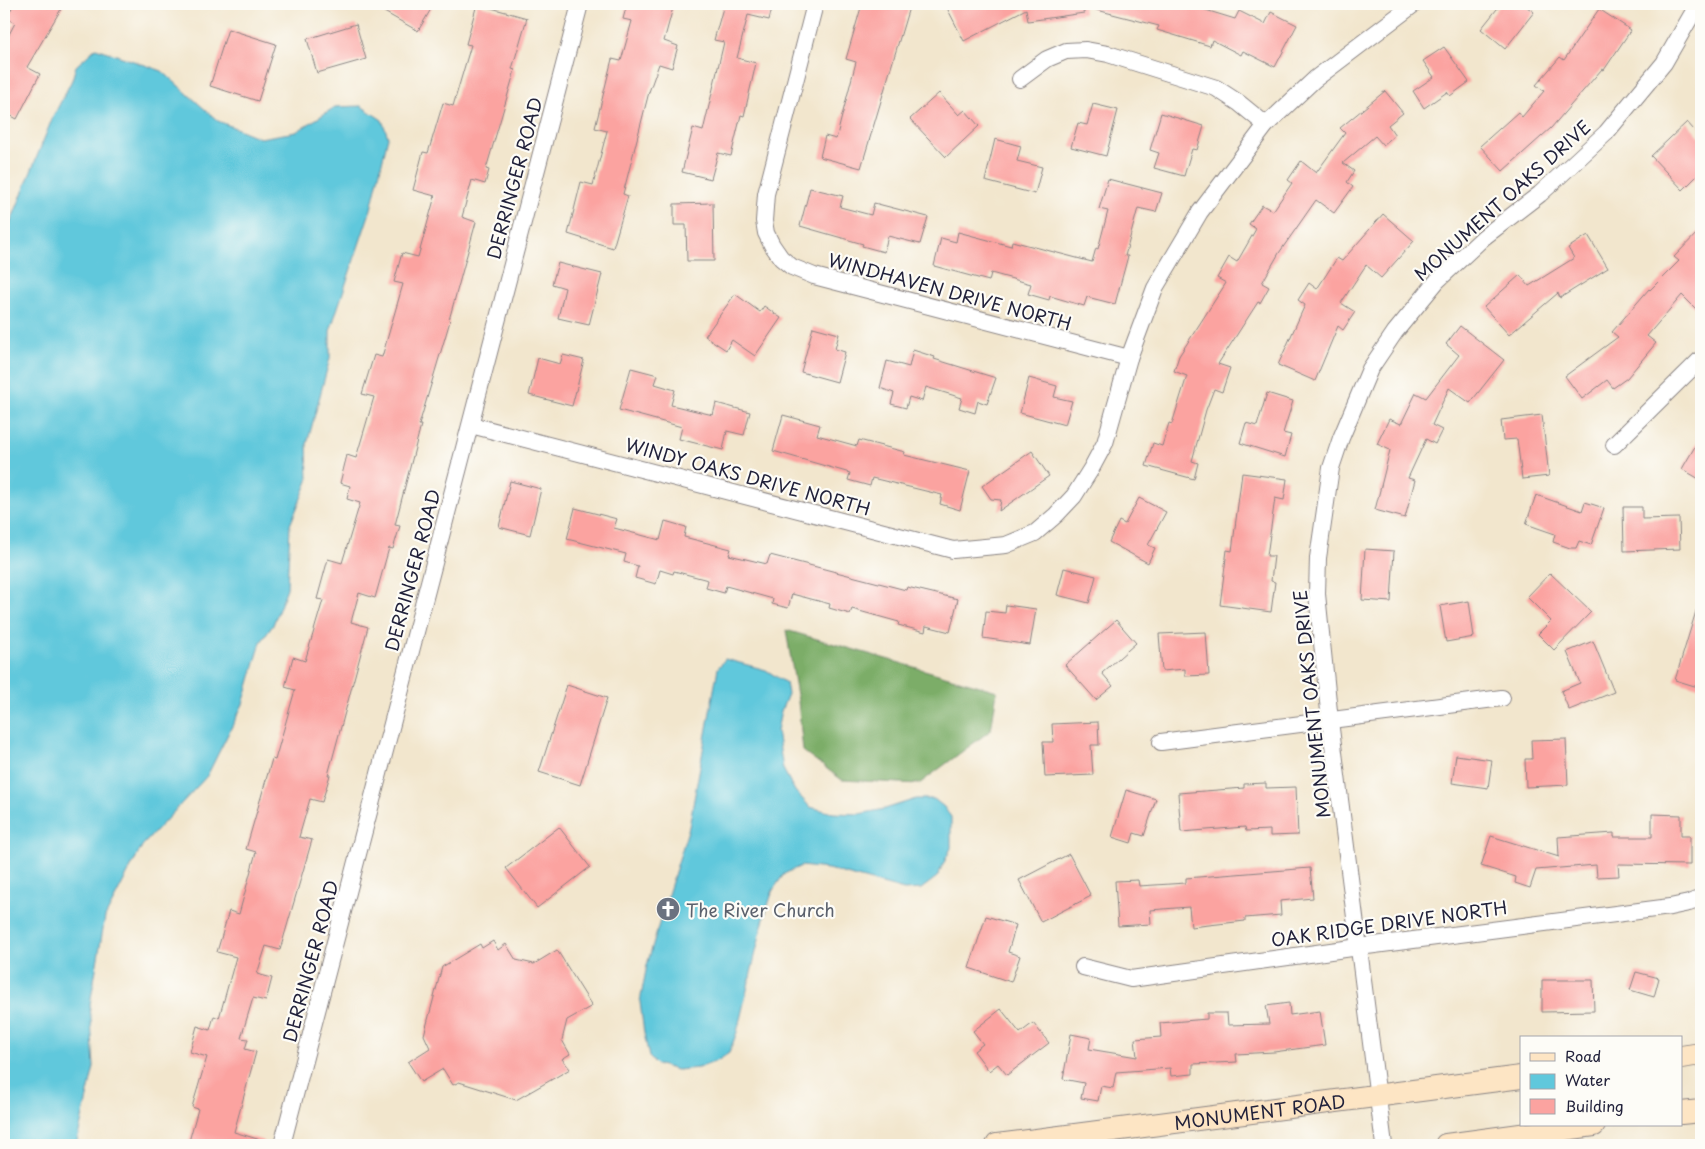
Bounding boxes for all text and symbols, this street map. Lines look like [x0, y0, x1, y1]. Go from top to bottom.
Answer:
street label: DERRINGER ROAD [479, 94, 549, 262]
street label: MONUMENT OAKS DRIVE [1408, 113, 1596, 287]
street label: WINDHAVEN DRIVE NORTH [825, 245, 1075, 337]
street label: WINDY OAKS DRIVE NORTH [622, 430, 874, 522]
street label: DERRINGER ROAD [377, 486, 447, 654]
street label: MONUMENT OAKS DRIVE [1286, 589, 1336, 819]
street label: DERRINGER ROAD [275, 877, 345, 1045]
street label: OAK RIDGE DRIVE NORTH [1269, 893, 1509, 953]
church icon: The River Church [655, 896, 681, 922]
place label: The River Church [686, 896, 835, 923]
legend [1520, 1036, 1682, 1126]
text: Road [1565, 1044, 1601, 1067]
text: Water [1565, 1068, 1610, 1091]
street label: MONUMENT ROAD [1173, 1086, 1347, 1135]
text: Building [1565, 1094, 1624, 1117]

